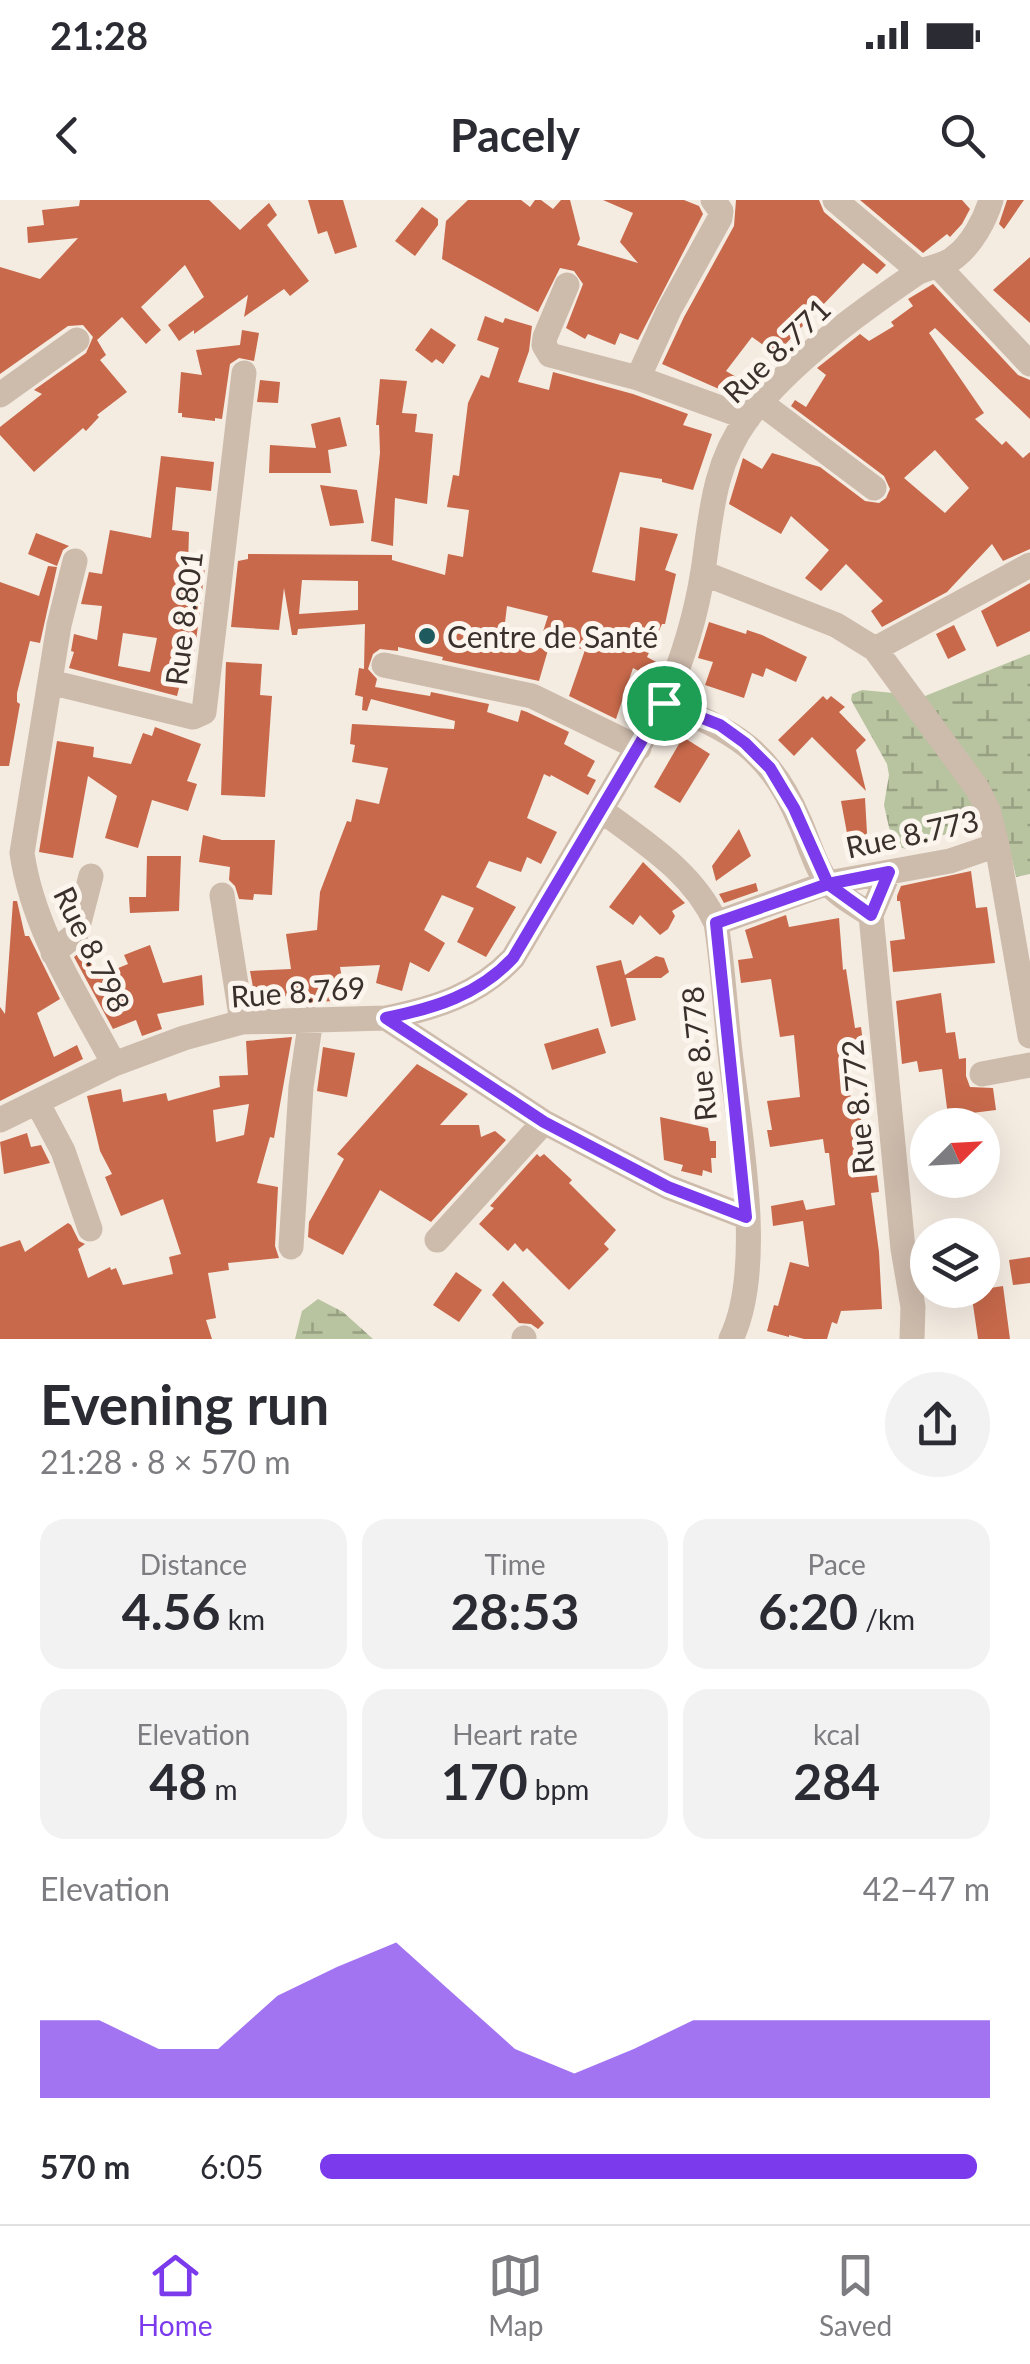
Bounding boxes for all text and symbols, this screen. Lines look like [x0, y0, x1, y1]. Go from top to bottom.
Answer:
text: 21:28 [50, 12, 148, 58]
icon: back [40, 108, 95, 163]
text: Pacely [450, 108, 580, 162]
icon: search [935, 108, 990, 163]
street label: Rue 8.771 [715, 290, 837, 410]
street label: Rue 8.801 [157, 549, 209, 687]
place label: Centre de Santé [447, 618, 658, 654]
marker: Centre de Santé [416, 625, 438, 647]
pin [622, 661, 707, 746]
icon: arrive [637, 676, 692, 731]
street label: Rue 8.773 [842, 801, 982, 865]
street label: Rue 8.798 [47, 880, 139, 1018]
street label: Rue 8.769 [229, 968, 367, 1014]
street label: Rue 8.778 [673, 985, 723, 1123]
street label: Rue 8.772 [833, 1038, 881, 1176]
north arrow [910, 1108, 1000, 1198]
map controls [910, 1108, 1000, 1308]
button: layers [910, 1218, 1000, 1308]
text: Evening run [40, 1371, 329, 1437]
button: share [885, 1372, 990, 1477]
text: 21:28 · 8 × 570 m [40, 1442, 291, 1481]
text: Distance [140, 1547, 247, 1581]
text: Time [485, 1547, 545, 1581]
text: Pace [808, 1547, 866, 1581]
text: 4.56 [122, 1581, 221, 1641]
text: 28:53 [451, 1581, 579, 1641]
text: 6:20 [758, 1581, 858, 1641]
text: km [221, 1602, 265, 1636]
text: /km [858, 1602, 915, 1636]
text: Elevation [136, 1717, 250, 1751]
text: Heart rate [452, 1717, 578, 1751]
text: kcal [813, 1717, 860, 1751]
text: 48 [149, 1751, 207, 1811]
text: 170 [441, 1751, 528, 1811]
text: 284 [793, 1751, 880, 1811]
text: m [207, 1772, 237, 1806]
text: bpm [528, 1772, 589, 1806]
text: Elevation [40, 1869, 170, 1908]
text: 42–47 m [863, 1869, 990, 1908]
text: 570 m [40, 2147, 130, 2186]
text: 6:05 [200, 2147, 264, 2186]
tab: Home [138, 2248, 212, 2342]
tab: Map [488, 2248, 543, 2342]
tab: Saved [819, 2248, 892, 2342]

